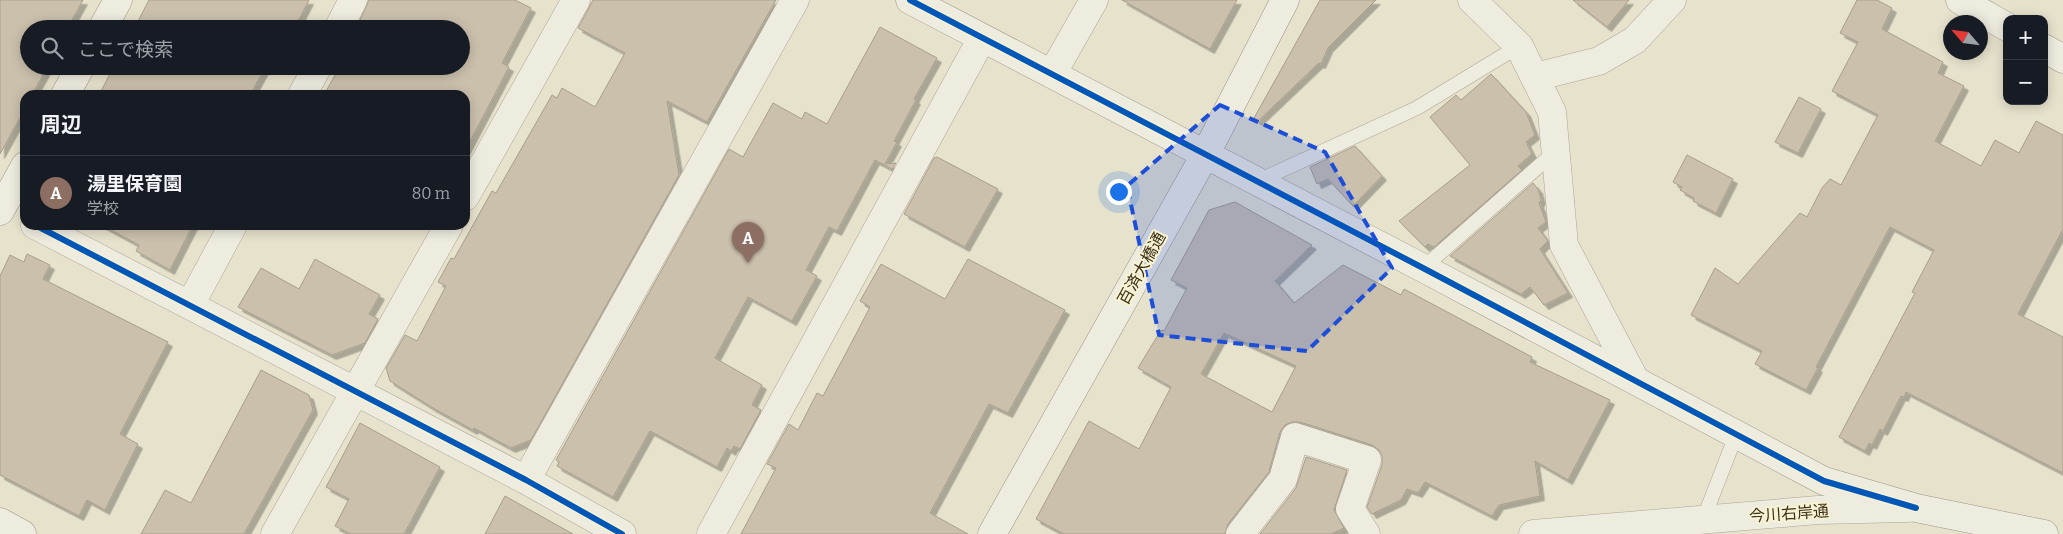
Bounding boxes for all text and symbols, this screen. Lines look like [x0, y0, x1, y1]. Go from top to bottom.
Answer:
north arrow [1943, 15, 1988, 60]
map controls [2003, 15, 2048, 105]
button: + [2003, 15, 2048, 60]
search box [20, 20, 470, 75]
icon: search [38, 34, 66, 62]
text: ここで検索 [78, 38, 173, 61]
button: − [2003, 60, 2048, 105]
text: 周辺 [40, 112, 82, 138]
text: 湯里保育園 [87, 172, 182, 195]
your location [1106, 179, 1132, 205]
text: A [50, 184, 62, 203]
text: 80 m [412, 184, 450, 203]
text: 学校 [87, 199, 119, 218]
pin: A [732, 222, 764, 263]
street label: 百済大橋通 [1114, 229, 1169, 308]
street label: 今川右岸通 [1748, 501, 1830, 526]

